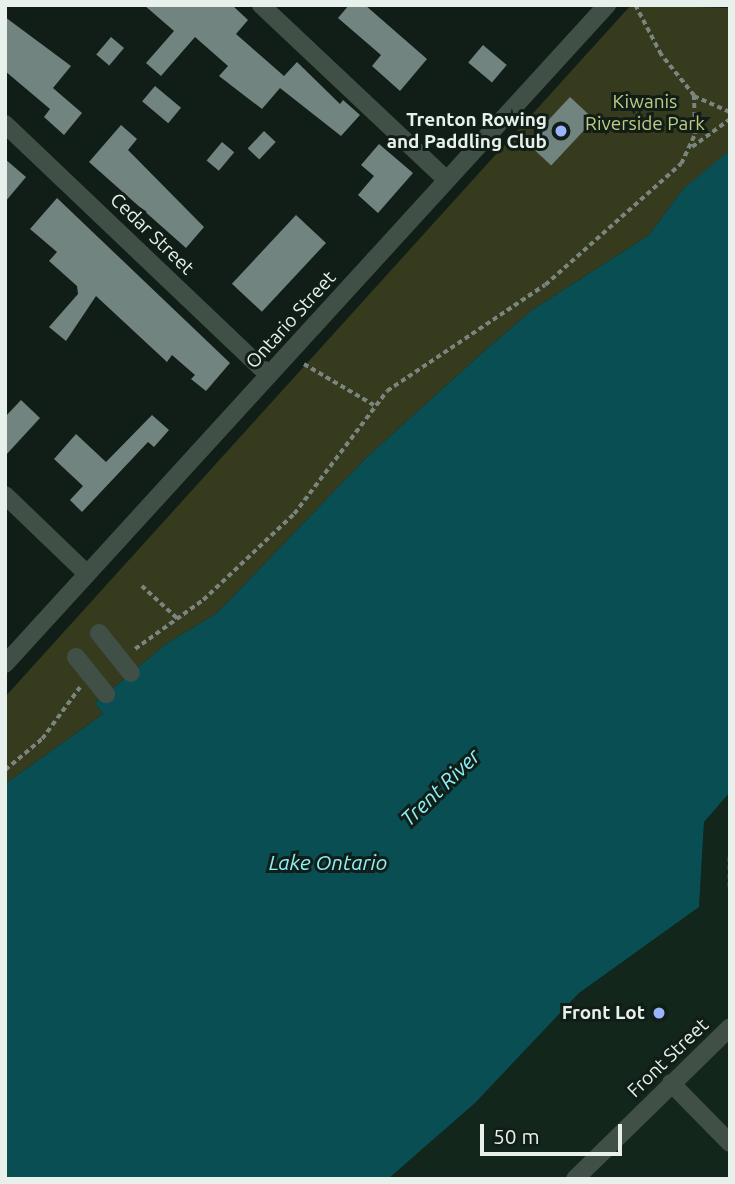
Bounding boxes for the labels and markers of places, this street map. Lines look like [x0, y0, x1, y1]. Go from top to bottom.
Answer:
place label: Trenton Rowing and Paddling Club [387, 109, 547, 153]
marker: Trenton Rowing and Paddling Club [553, 123, 569, 139]
place label: Front Lot [562, 1002, 645, 1024]
marker: Front Lot [651, 1005, 667, 1021]

